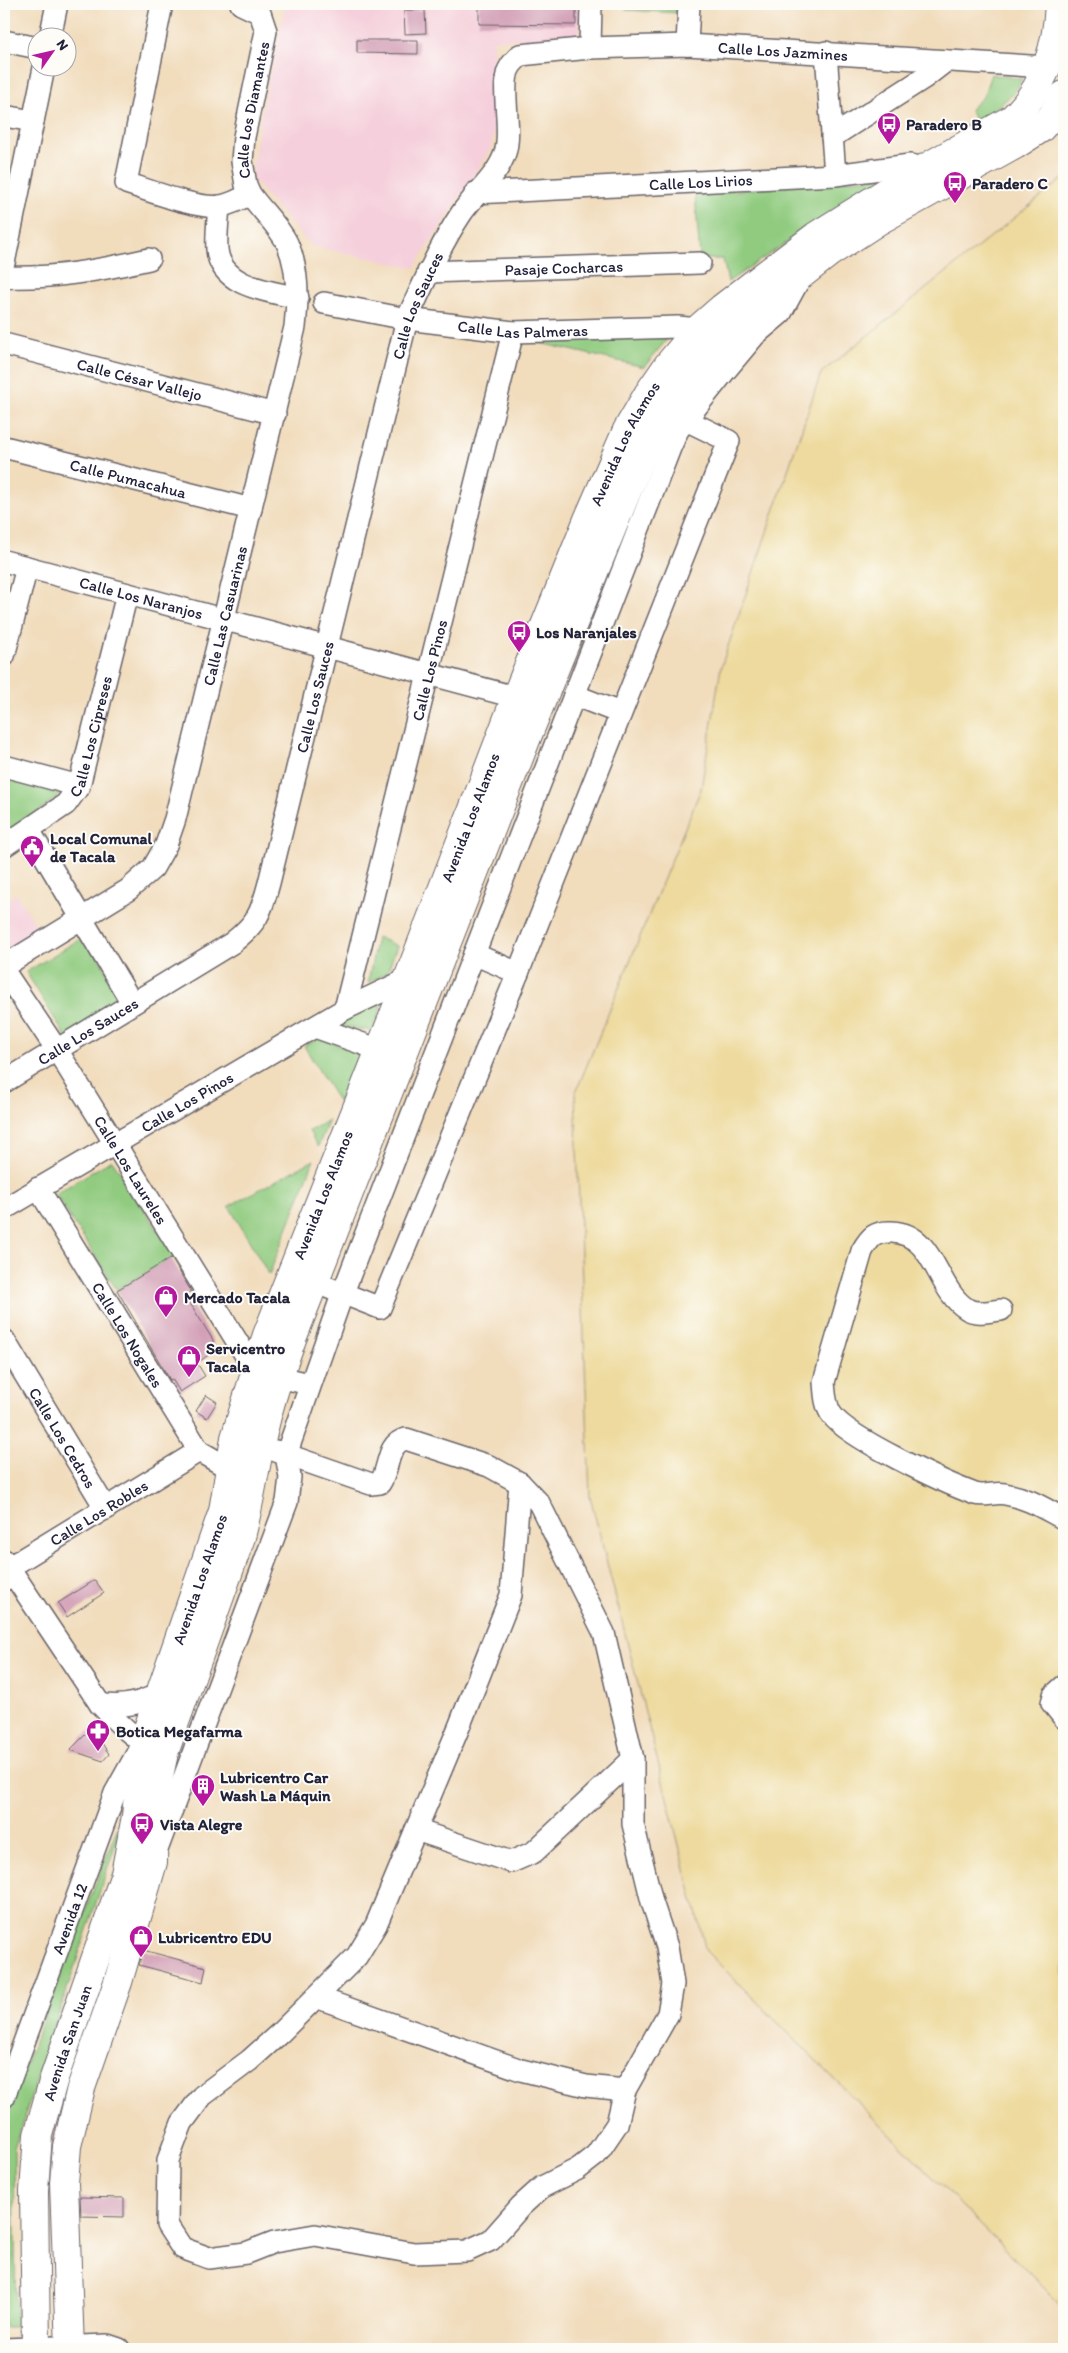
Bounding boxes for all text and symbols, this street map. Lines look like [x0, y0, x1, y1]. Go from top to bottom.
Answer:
north arrow [28, 28, 78, 78]
text: N [53, 36, 72, 54]
street label: Calle Los Jazmines [717, 38, 849, 65]
street label: Calle Los Diamantes [233, 40, 274, 180]
bus stop icon: Paradero B [876, 111, 902, 145]
place label: Paradero B [906, 115, 983, 134]
street label: Calle Los Lirios [648, 170, 753, 194]
bus stop icon: Paradero C [942, 170, 968, 204]
place label: Paradero C [972, 174, 1049, 193]
street label: Calle Los Sauces [388, 249, 447, 361]
street label: Pasaje Cocharcas [504, 257, 624, 279]
street label: Calle Las Palmeras [457, 316, 588, 342]
street label: Calle César Vallejo [75, 354, 204, 405]
street label: Avenida Los Alamos [586, 378, 664, 509]
street label: Calle Pumacahua [68, 455, 189, 503]
street label: Calle Las Casuarinas [199, 544, 251, 688]
street label: Calle Los Naranjos [77, 572, 205, 624]
street label: Calle Los Pinos [408, 618, 451, 723]
bus stop icon: Los Naranjales [506, 619, 532, 653]
place label: Los Naranjales [536, 623, 637, 643]
street label: Calle Los Sauces [292, 639, 338, 755]
street label: Calle Los Cipreses [65, 674, 116, 801]
street label: Avenida Los Alamos [437, 750, 504, 885]
place label: Local Comunal de Tacala [50, 829, 152, 866]
public building icon: Local Comunal de Tacala [19, 834, 45, 868]
street label: Calle Los Sauces [34, 994, 142, 1069]
street label: Calle Los Pinos [138, 1068, 237, 1137]
street label: Calle Los Laureles [90, 1112, 171, 1228]
street label: Avenida Los Alamos [289, 1128, 357, 1262]
street label: Calle Los Nogales [88, 1279, 167, 1391]
shop icon: Mercado Tacala [153, 1284, 179, 1318]
place label: Mercado Tacala [184, 1288, 291, 1307]
place label: Servicentro Tacala [205, 1339, 285, 1376]
shop icon: Servicentro Tacala [176, 1344, 202, 1378]
street label: Calle Los Cedros [25, 1384, 100, 1492]
street label: Calle Los Robles [46, 1476, 152, 1550]
street label: Avenida Los Alamos [169, 1512, 231, 1647]
pharmacy icon: Botica Megafarma [85, 1718, 111, 1752]
place label: Botica Megafarma [116, 1722, 243, 1742]
place label: Lubricentro Car Wash La Máquin [220, 1768, 331, 1806]
building icon: Lubricentro Car Wash La Máquin [190, 1773, 216, 1807]
bus stop icon: Vista Alegre [129, 1811, 155, 1845]
place label: Vista Alegre [160, 1815, 243, 1835]
street label: Avenida 12 [48, 1880, 91, 1957]
shop icon: Lubricentro EDU [128, 1924, 154, 1958]
place label: Lubricentro EDU [158, 1928, 272, 1947]
street label: Avenida San Juan [39, 1982, 96, 2103]

